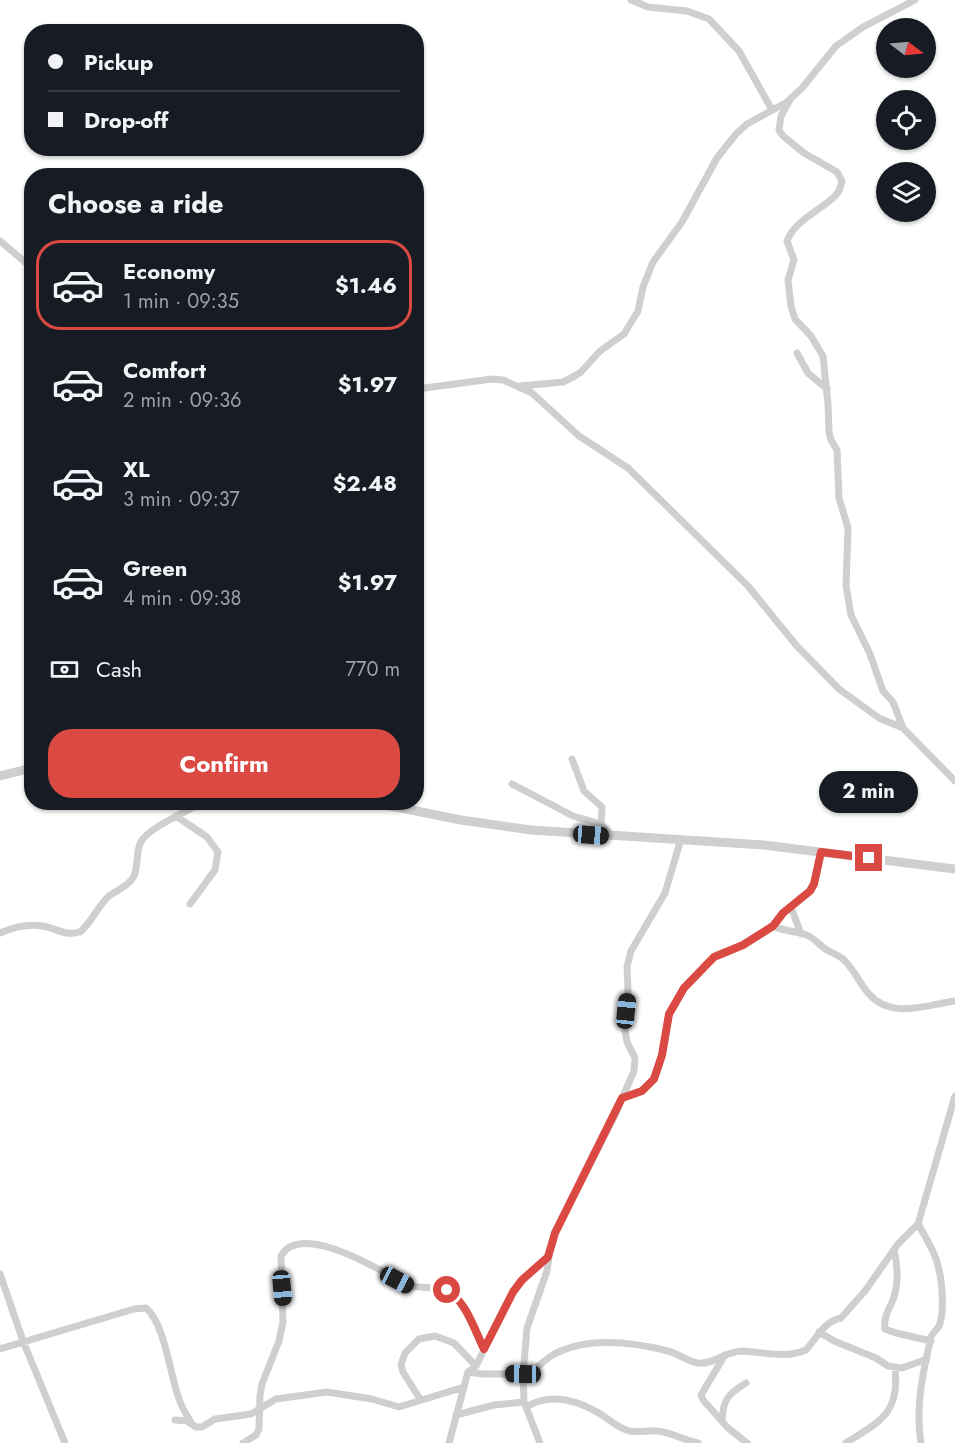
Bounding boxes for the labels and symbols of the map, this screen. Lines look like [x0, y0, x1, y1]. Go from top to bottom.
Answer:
north arrow [876, 18, 936, 78]
callout: 2 min [820, 771, 918, 813]
car [572, 825, 610, 845]
route end [855, 844, 882, 871]
car [615, 992, 637, 1030]
car [377, 1264, 417, 1296]
car [271, 1269, 293, 1307]
route start [433, 1276, 460, 1303]
car [505, 1365, 541, 1383]

